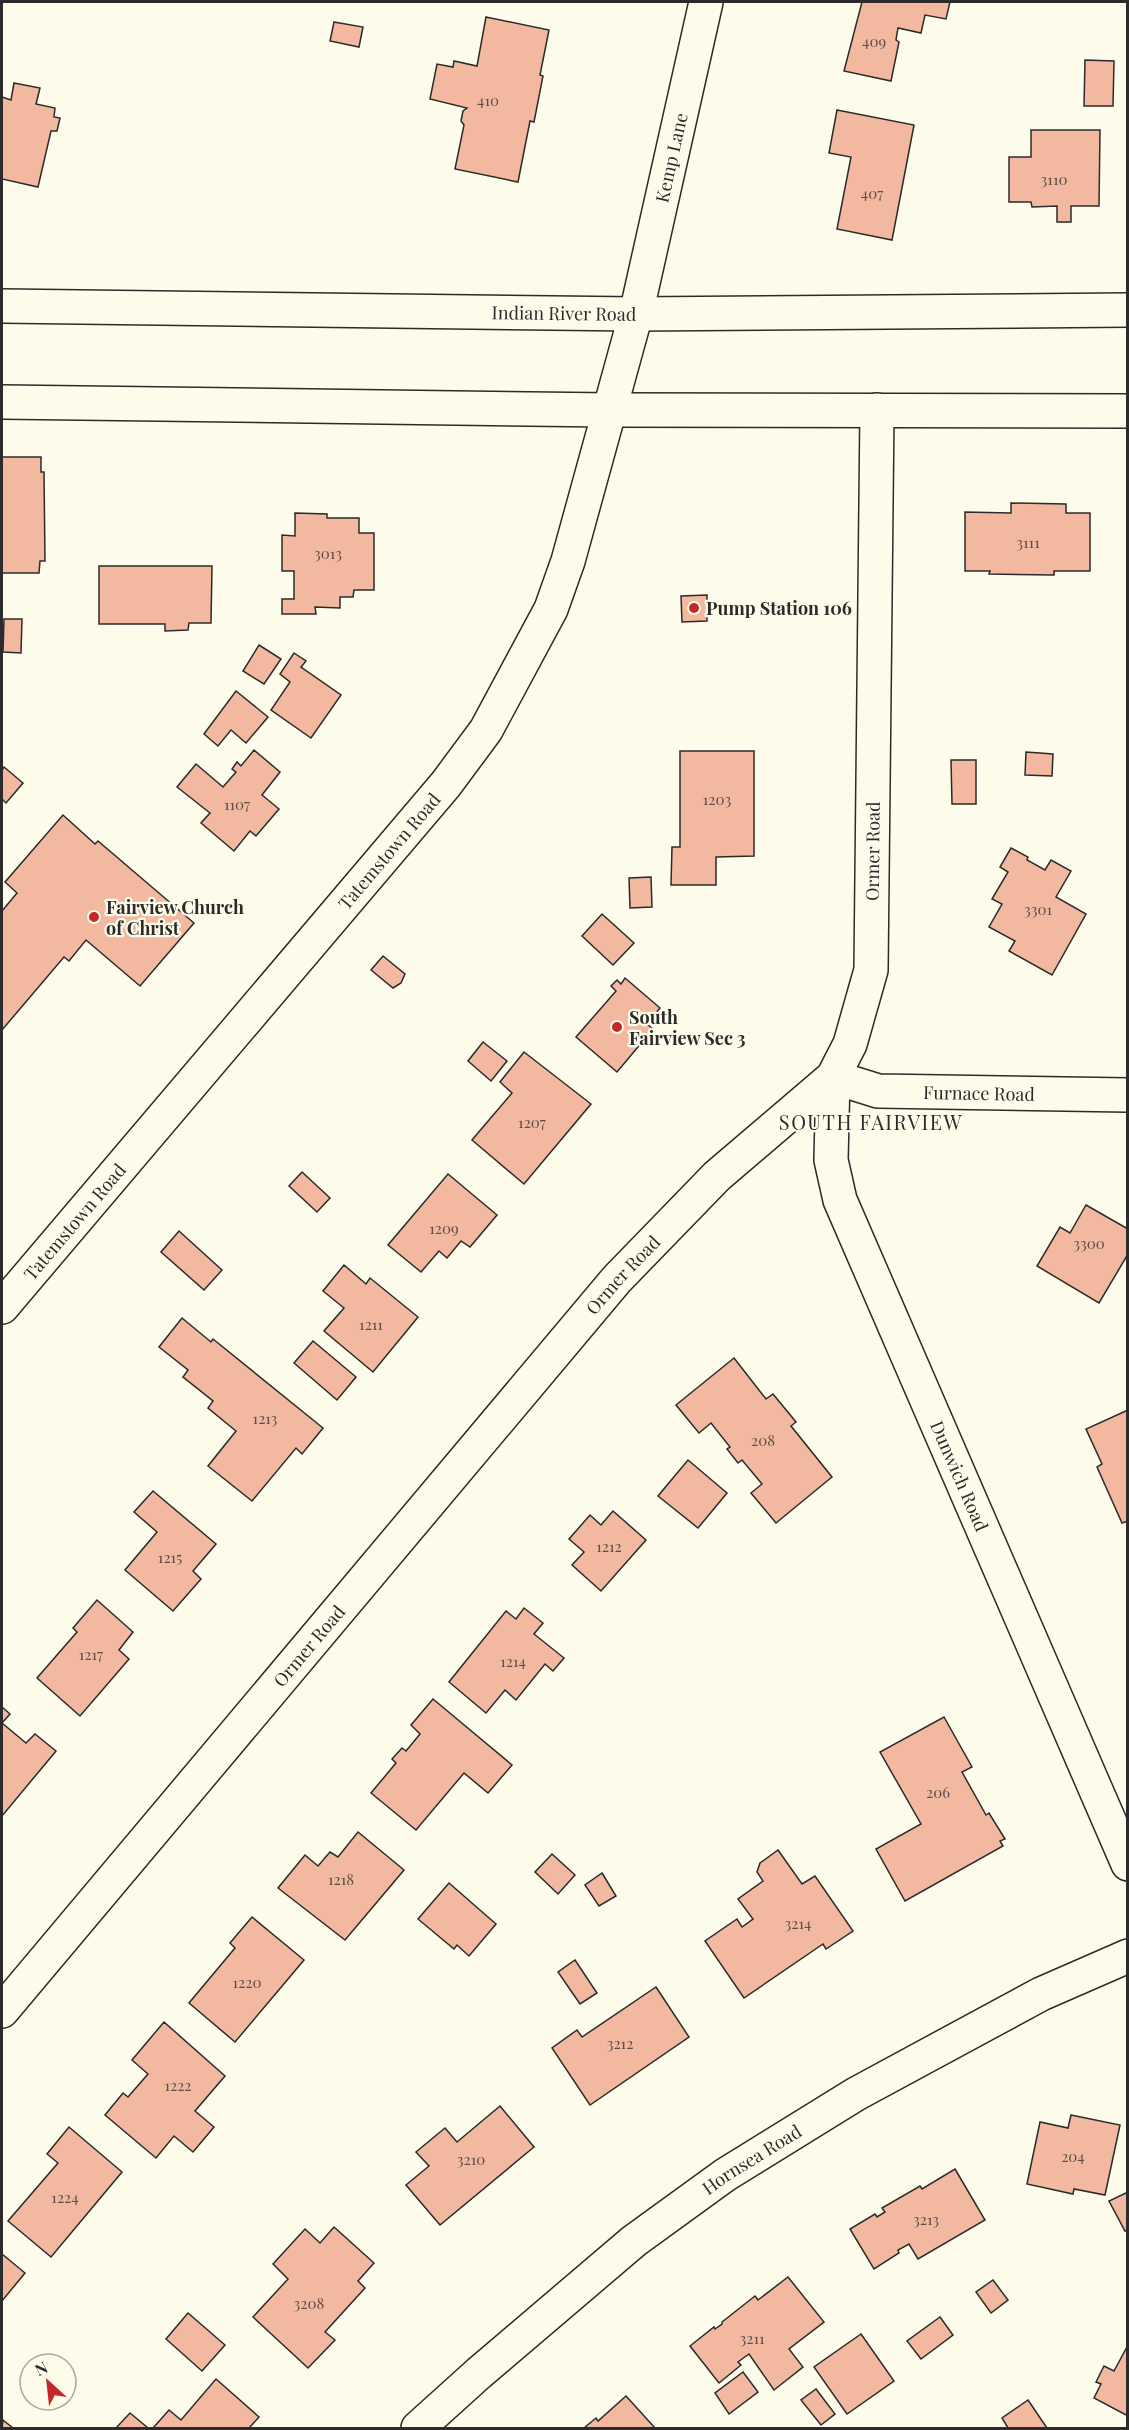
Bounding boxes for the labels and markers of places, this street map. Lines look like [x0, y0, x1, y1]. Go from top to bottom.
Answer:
place label: Pump Station 106 [706, 596, 852, 620]
marker: Pump Station 106 [687, 601, 701, 615]
place label: Fairview Church of Christ [106, 895, 244, 940]
marker: Fairview Church of Christ [87, 910, 101, 924]
place label: South Fairview Sec 3 [629, 1005, 746, 1050]
marker: South Fairview Sec 3 [610, 1020, 624, 1034]

